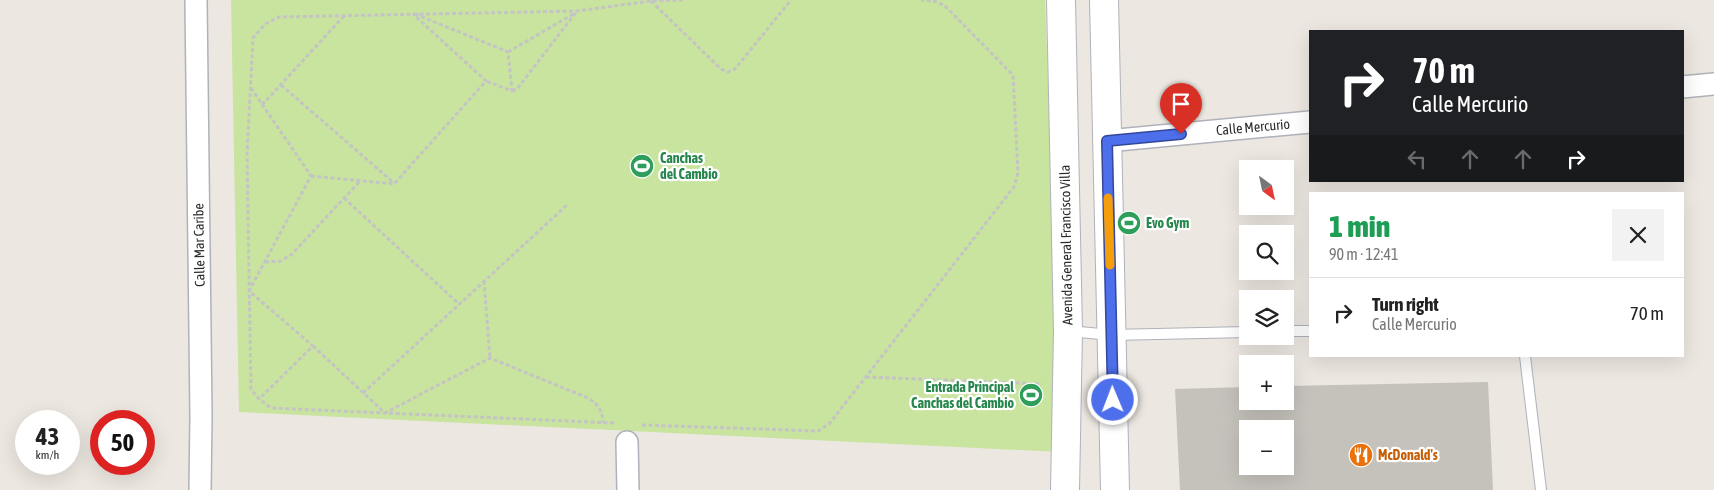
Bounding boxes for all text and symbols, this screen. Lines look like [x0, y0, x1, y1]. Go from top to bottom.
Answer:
icon: right [1329, 50, 1394, 115]
text: 70 m [1412, 50, 1475, 90]
pin [1160, 83, 1202, 134]
icon: arrive [1167, 90, 1195, 118]
text: Calle Mercurio [1412, 91, 1528, 117]
street label: Calle Mercurio [1215, 116, 1291, 138]
icon: left [1403, 145, 1431, 173]
icon: ahead [1456, 145, 1484, 173]
icon: ahead [1509, 145, 1537, 173]
icon: right [1562, 145, 1590, 173]
place label: Canchas del Cambio [660, 150, 718, 182]
sports icon: Canchas del Cambio [629, 153, 655, 179]
north arrow [1239, 160, 1294, 215]
map controls [1239, 160, 1294, 475]
street label: Avenida General Francisco Villa [1057, 165, 1075, 325]
street label: Calle Mar Caribe [190, 203, 208, 287]
text: 1 min [1329, 209, 1390, 243]
button: close [1612, 209, 1664, 261]
sports icon: Evo Gym [1116, 210, 1142, 236]
place label: Evo Gym [1146, 215, 1189, 231]
button: search [1239, 225, 1294, 280]
text: 90 m · 12:41 [1329, 245, 1399, 263]
button: layers [1239, 290, 1294, 345]
text: Turn right [1372, 293, 1439, 315]
icon: right [1329, 299, 1357, 327]
text: 70 m [1630, 302, 1664, 324]
text: Calle Mercurio [1372, 315, 1457, 333]
button: + [1239, 355, 1294, 410]
position arrow [1086, 373, 1138, 425]
place label: Entrada Principal Canchas del Cambio [911, 379, 1014, 411]
sports icon: Entrada Principal Canchas del Cambio [1018, 382, 1044, 408]
speed limit sign: 50 [90, 410, 155, 475]
button: − [1239, 420, 1294, 475]
text: 43 [36, 422, 59, 450]
restaurant icon: McDonald's [1348, 442, 1374, 468]
place label: McDonald's [1378, 447, 1438, 463]
text: km/h [36, 448, 59, 462]

